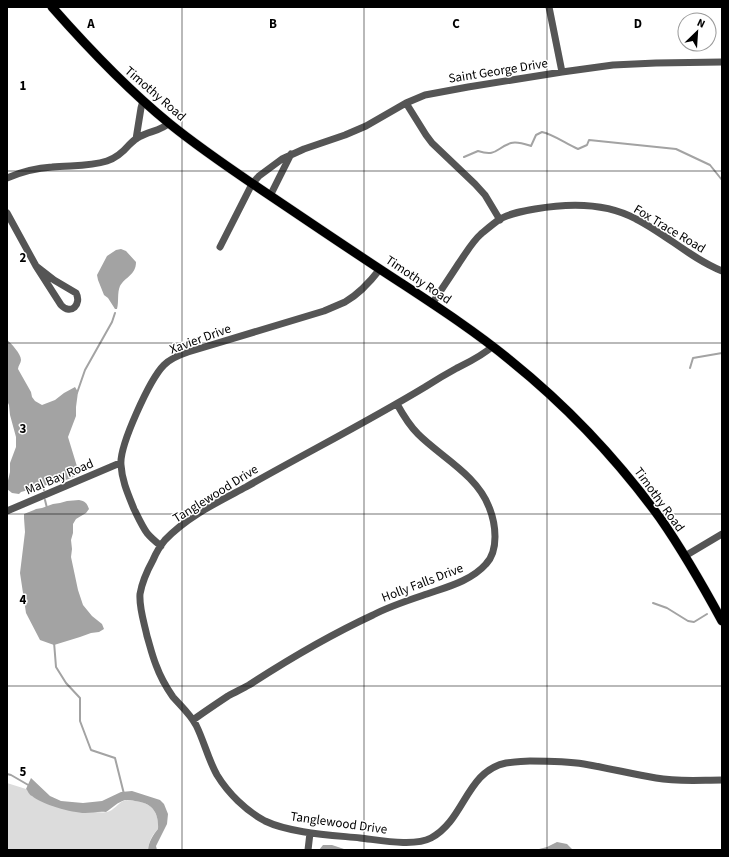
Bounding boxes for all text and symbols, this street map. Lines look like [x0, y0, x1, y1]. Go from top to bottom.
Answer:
north arrow [677, 12, 717, 52]
text: A [86, 15, 95, 33]
text: B [269, 15, 277, 33]
text: C [452, 15, 460, 33]
text: D [634, 15, 642, 33]
text: N [695, 15, 708, 32]
street label: Saint George Drive [447, 54, 549, 88]
street label: Timothy Road [121, 62, 190, 125]
text: 1 [20, 77, 27, 95]
street label: Fox Trace Road [630, 200, 709, 257]
text: 2 [20, 249, 27, 267]
street label: Timothy Road [382, 251, 455, 308]
street label: Xavier Drive [167, 320, 234, 358]
text: 3 [20, 420, 27, 438]
street label: Mal Bay Road [22, 454, 96, 499]
street label: Tanglewood Drive [169, 460, 262, 527]
street label: Timothy Road [630, 464, 689, 536]
street label: Holly Falls Drive [379, 559, 466, 607]
text: 4 [20, 591, 27, 609]
text: 5 [20, 763, 27, 781]
street label: Tanglewood Drive [289, 807, 388, 839]

